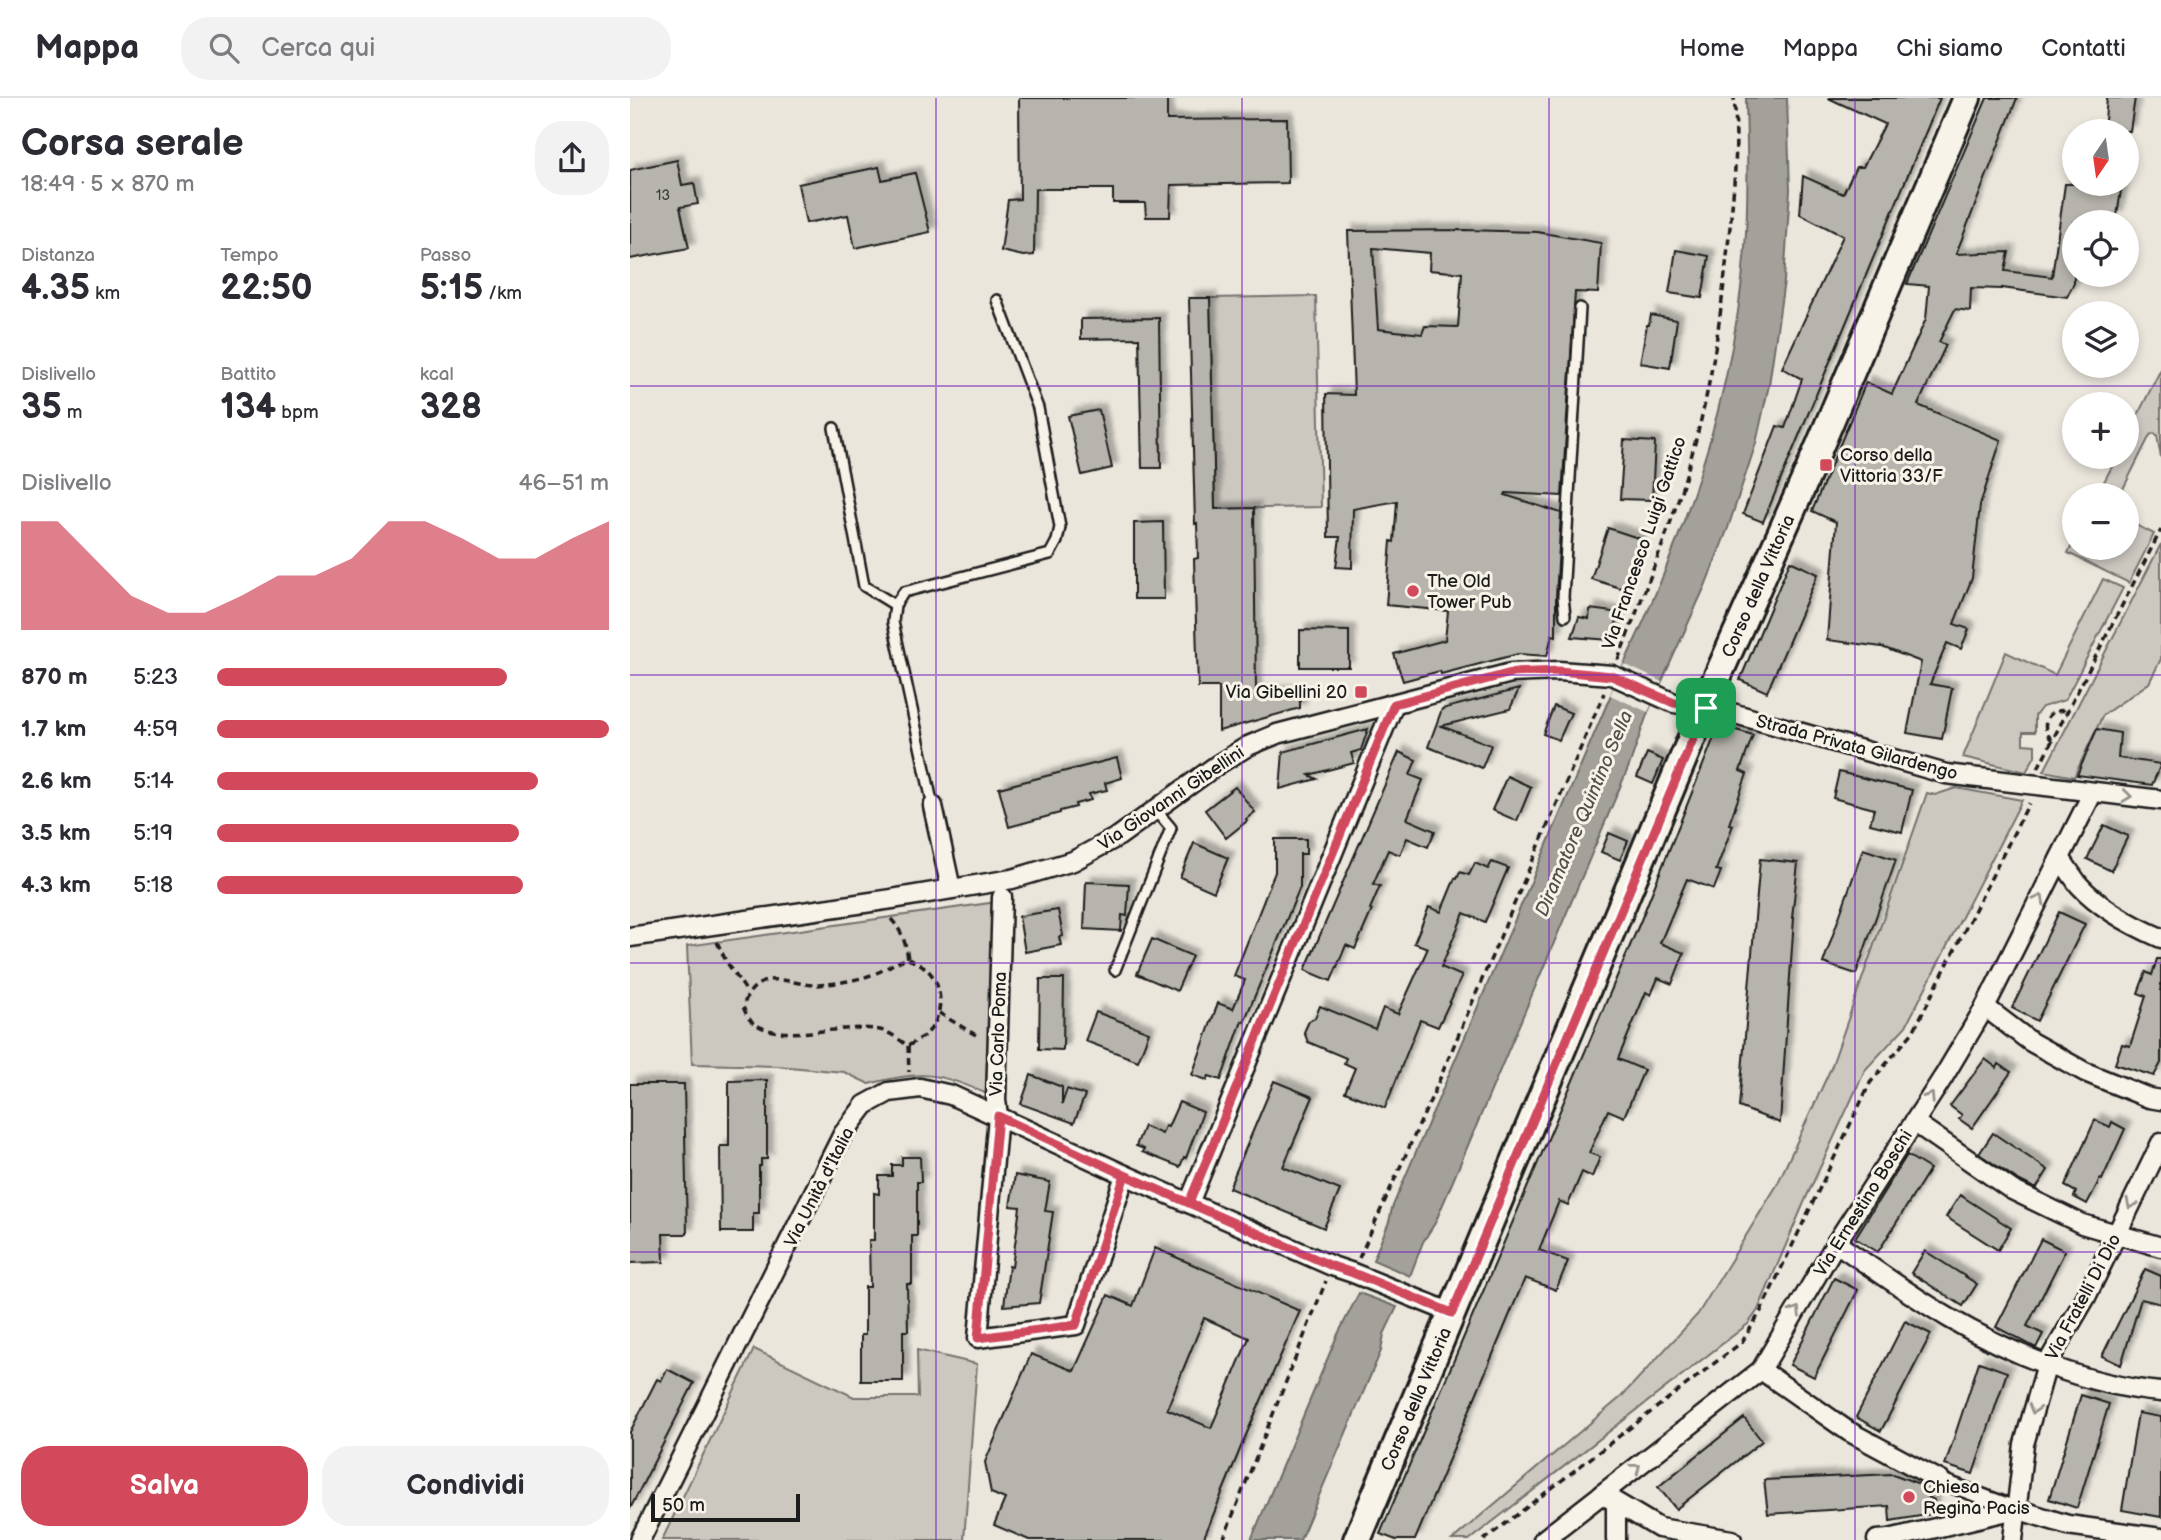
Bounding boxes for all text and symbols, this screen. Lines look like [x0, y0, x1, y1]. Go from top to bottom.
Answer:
search box [181, 17, 671, 80]
text: Mappa [35, 28, 139, 68]
icon: search [205, 29, 243, 67]
text: Cerca qui [261, 33, 375, 64]
text: Home [1679, 34, 1744, 63]
text: Mappa [1782, 34, 1858, 63]
text: Chi siamo [1896, 34, 2003, 63]
text: Contatti [2041, 34, 2126, 63]
north arrow [2062, 119, 2138, 196]
map controls [2062, 119, 2139, 560]
text: Corsa serale [21, 121, 244, 166]
button: share [535, 121, 609, 195]
text: 18:49 · 5 × 870 m [21, 170, 195, 198]
house number: 13 [656, 187, 670, 204]
button: locate [2062, 210, 2139, 287]
text: Distanza [21, 244, 95, 267]
text: Tempo [220, 244, 279, 267]
text: Passo [420, 244, 471, 267]
text: 4.35 [21, 267, 90, 310]
text: 22:50 [220, 267, 313, 310]
text: 5:15 [420, 267, 483, 310]
text: km [90, 282, 120, 305]
text: /km [483, 282, 522, 305]
button: layers [2062, 301, 2139, 378]
text: Dislivello [21, 363, 96, 386]
text: Battito [220, 363, 276, 386]
text: kcal [420, 363, 454, 386]
text: 35 [21, 386, 62, 429]
text: 134 [220, 386, 276, 429]
text: 328 [420, 386, 482, 429]
button: + [2062, 392, 2139, 469]
text: m [62, 401, 82, 424]
text: bpm [276, 401, 319, 424]
street label: Via Francesco Luigi Gattico [1598, 434, 1691, 653]
place label: Corso della Vittoria 33/F [1840, 445, 1943, 487]
marker: Corso della Vittoria 33/F [1818, 457, 1834, 473]
text: Dislivello [21, 469, 112, 497]
text: 46–51 m [518, 469, 609, 497]
button: − [2062, 483, 2139, 560]
street label: Corso della Vittoria [1718, 512, 1799, 661]
place label: The Old Tower Pub [1427, 571, 1512, 613]
marker: The Old Tower Pub [1405, 583, 1421, 599]
text: 870 m [21, 663, 88, 691]
text: 5:23 [133, 663, 178, 691]
pin [1676, 678, 1736, 738]
place label: Via Gibellini 20 [1225, 682, 1347, 703]
marker: Via Gibellini 20 [1353, 684, 1369, 700]
icon: arrive [1687, 689, 1725, 727]
water label: Diramatore Quintino Sella [1531, 707, 1638, 920]
street label: Strada Privata Gilardengo [1754, 710, 1960, 785]
text: 1.7 km [21, 715, 86, 743]
text: 4:59 [133, 715, 178, 743]
street label: Via Giovanni Gibellini [1094, 742, 1248, 855]
text: 2.6 km [21, 767, 92, 795]
text: 5:14 [133, 767, 174, 795]
one-way arrow [2121, 789, 2133, 804]
text: 3.5 km [21, 819, 91, 847]
text: 5:19 [133, 819, 173, 847]
text: 4.3 km [21, 871, 91, 899]
text: 5:18 [133, 871, 173, 899]
one-way arrow [2031, 893, 2045, 906]
street label: Via Carlo Poma [986, 971, 1011, 1097]
one-way arrow [1921, 1092, 1934, 1105]
street label: Via Unità d'Italia [780, 1124, 859, 1251]
street label: Via Ernestino Boschi [1810, 1126, 1917, 1280]
one-way arrow [2125, 1197, 2139, 1209]
street label: Via Fratelli Di Dio [2041, 1231, 2126, 1364]
one-way arrow [1788, 1306, 1801, 1319]
street label: Corso della Vittoria [1377, 1324, 1456, 1474]
one-way arrow [2027, 1403, 2042, 1415]
button: Salva [21, 1446, 308, 1526]
button: Condividi [322, 1446, 609, 1526]
one-way arrow [1627, 1464, 1640, 1476]
place label: Chiesa Regina Pacis [1923, 1477, 2030, 1519]
marker: Chiesa Regina Pacis [1901, 1489, 1917, 1505]
scale bar [651, 1491, 800, 1523]
text: 50 m [662, 1494, 705, 1517]

